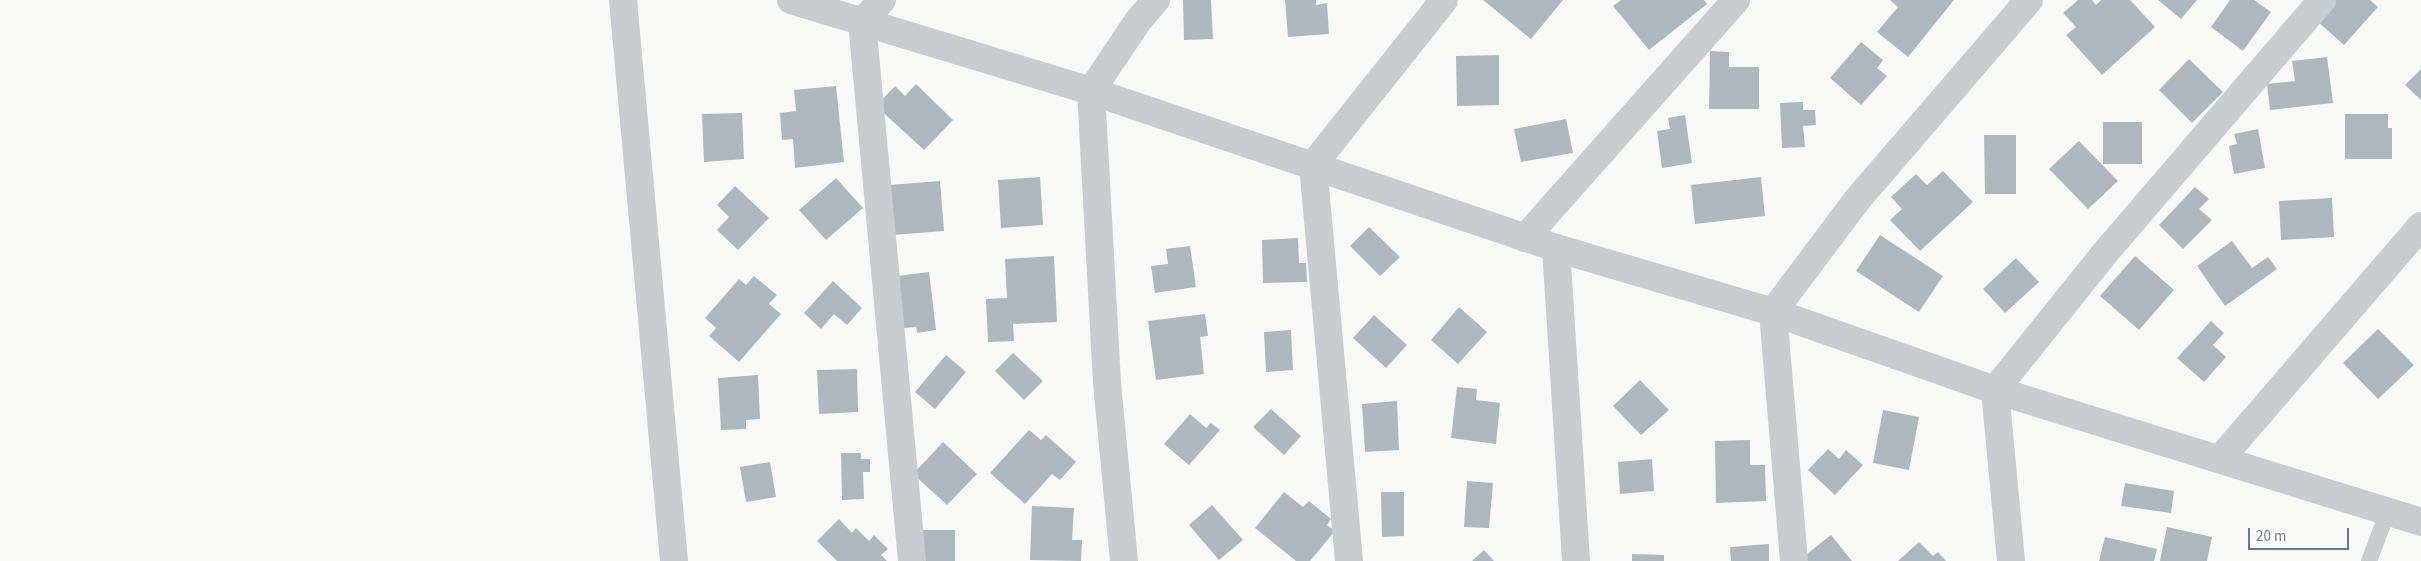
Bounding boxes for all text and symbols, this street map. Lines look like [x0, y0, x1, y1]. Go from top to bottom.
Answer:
scale bar [2251, 518, 2352, 550]
text: 20 m [2256, 526, 2286, 547]

